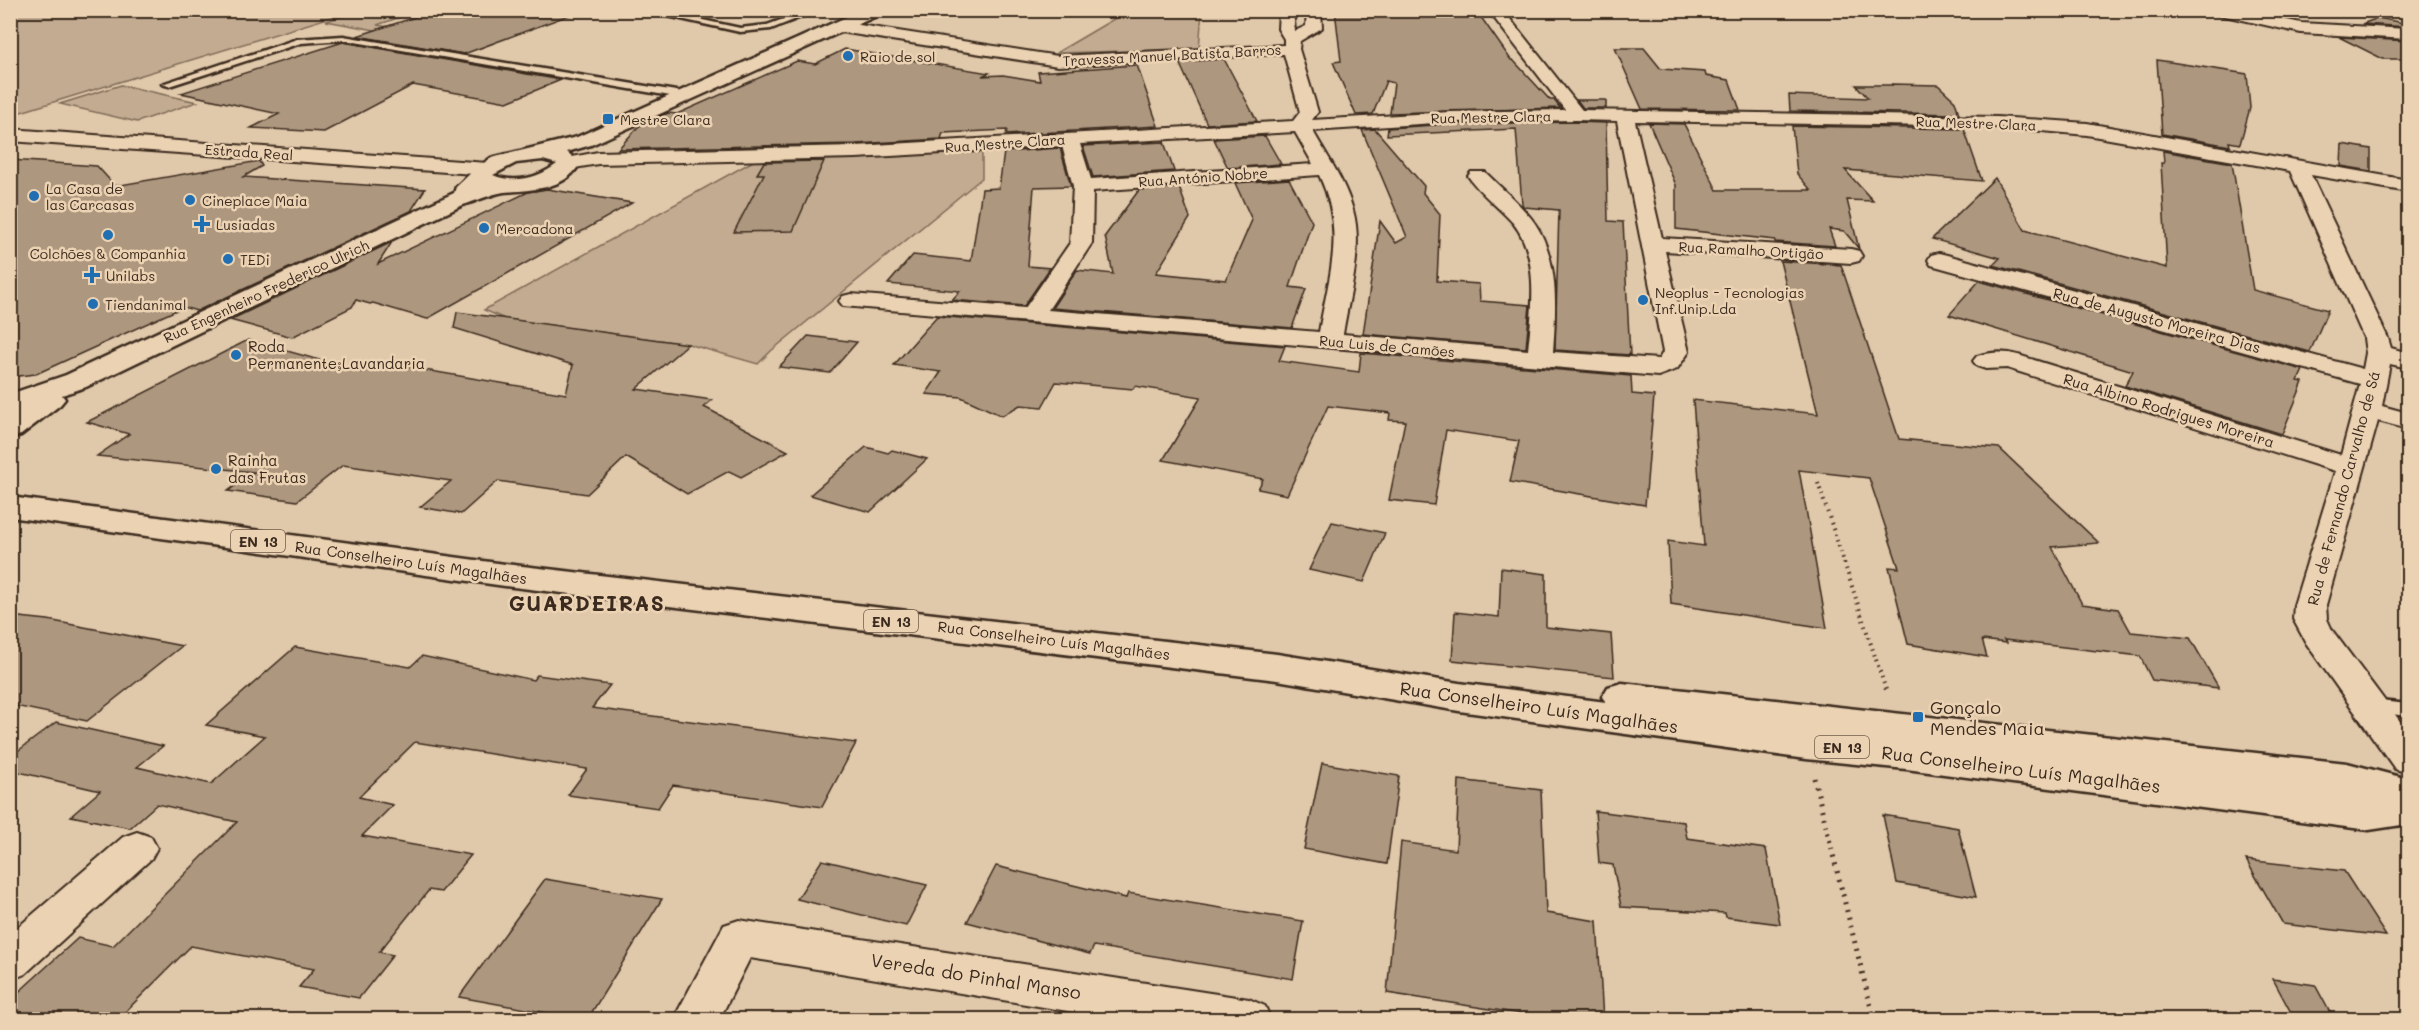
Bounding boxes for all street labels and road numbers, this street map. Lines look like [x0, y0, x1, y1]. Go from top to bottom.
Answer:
street label: Travessa Manuel Batista Barros [1062, 40, 1282, 70]
street label: Rua Mestre Clara [1430, 106, 1552, 128]
street label: Rua Mestre Clara [1915, 111, 2037, 135]
street label: Rua Mestre Clara [944, 129, 1066, 157]
street label: Estrada Real [204, 139, 294, 165]
street label: Rua António Nobre [1138, 163, 1268, 191]
street label: Rua Engenheiro Frederico Ulrich [160, 235, 372, 347]
street label: Rua Ramalho Ortigão [1678, 237, 1824, 263]
street label: Rua de Augusto Moreira Dias [2051, 283, 2263, 357]
street label: Rua Luis de Camões [1318, 331, 1456, 361]
street label: Rua Albino Rodrigues Moreira [2061, 368, 2277, 452]
street label: Rua de Fernando Carvalho de Sá [2302, 368, 2384, 608]
road number: EN 13 [231, 530, 285, 552]
street label: Rua Conselheiro Luís Magalhães [294, 536, 528, 588]
road number: EN 13 [864, 610, 918, 632]
street label: Rua Conselheiro Luís Magalhães [937, 616, 1171, 664]
street label: Rua Conselheiro Luís Magalhães [1398, 676, 1680, 738]
road number: EN 13 [1815, 736, 1869, 758]
street label: Rua Conselheiro Luís Magalhães [1880, 740, 2162, 798]
street label: Vereda do Pinhal Manso [869, 948, 1083, 1005]

